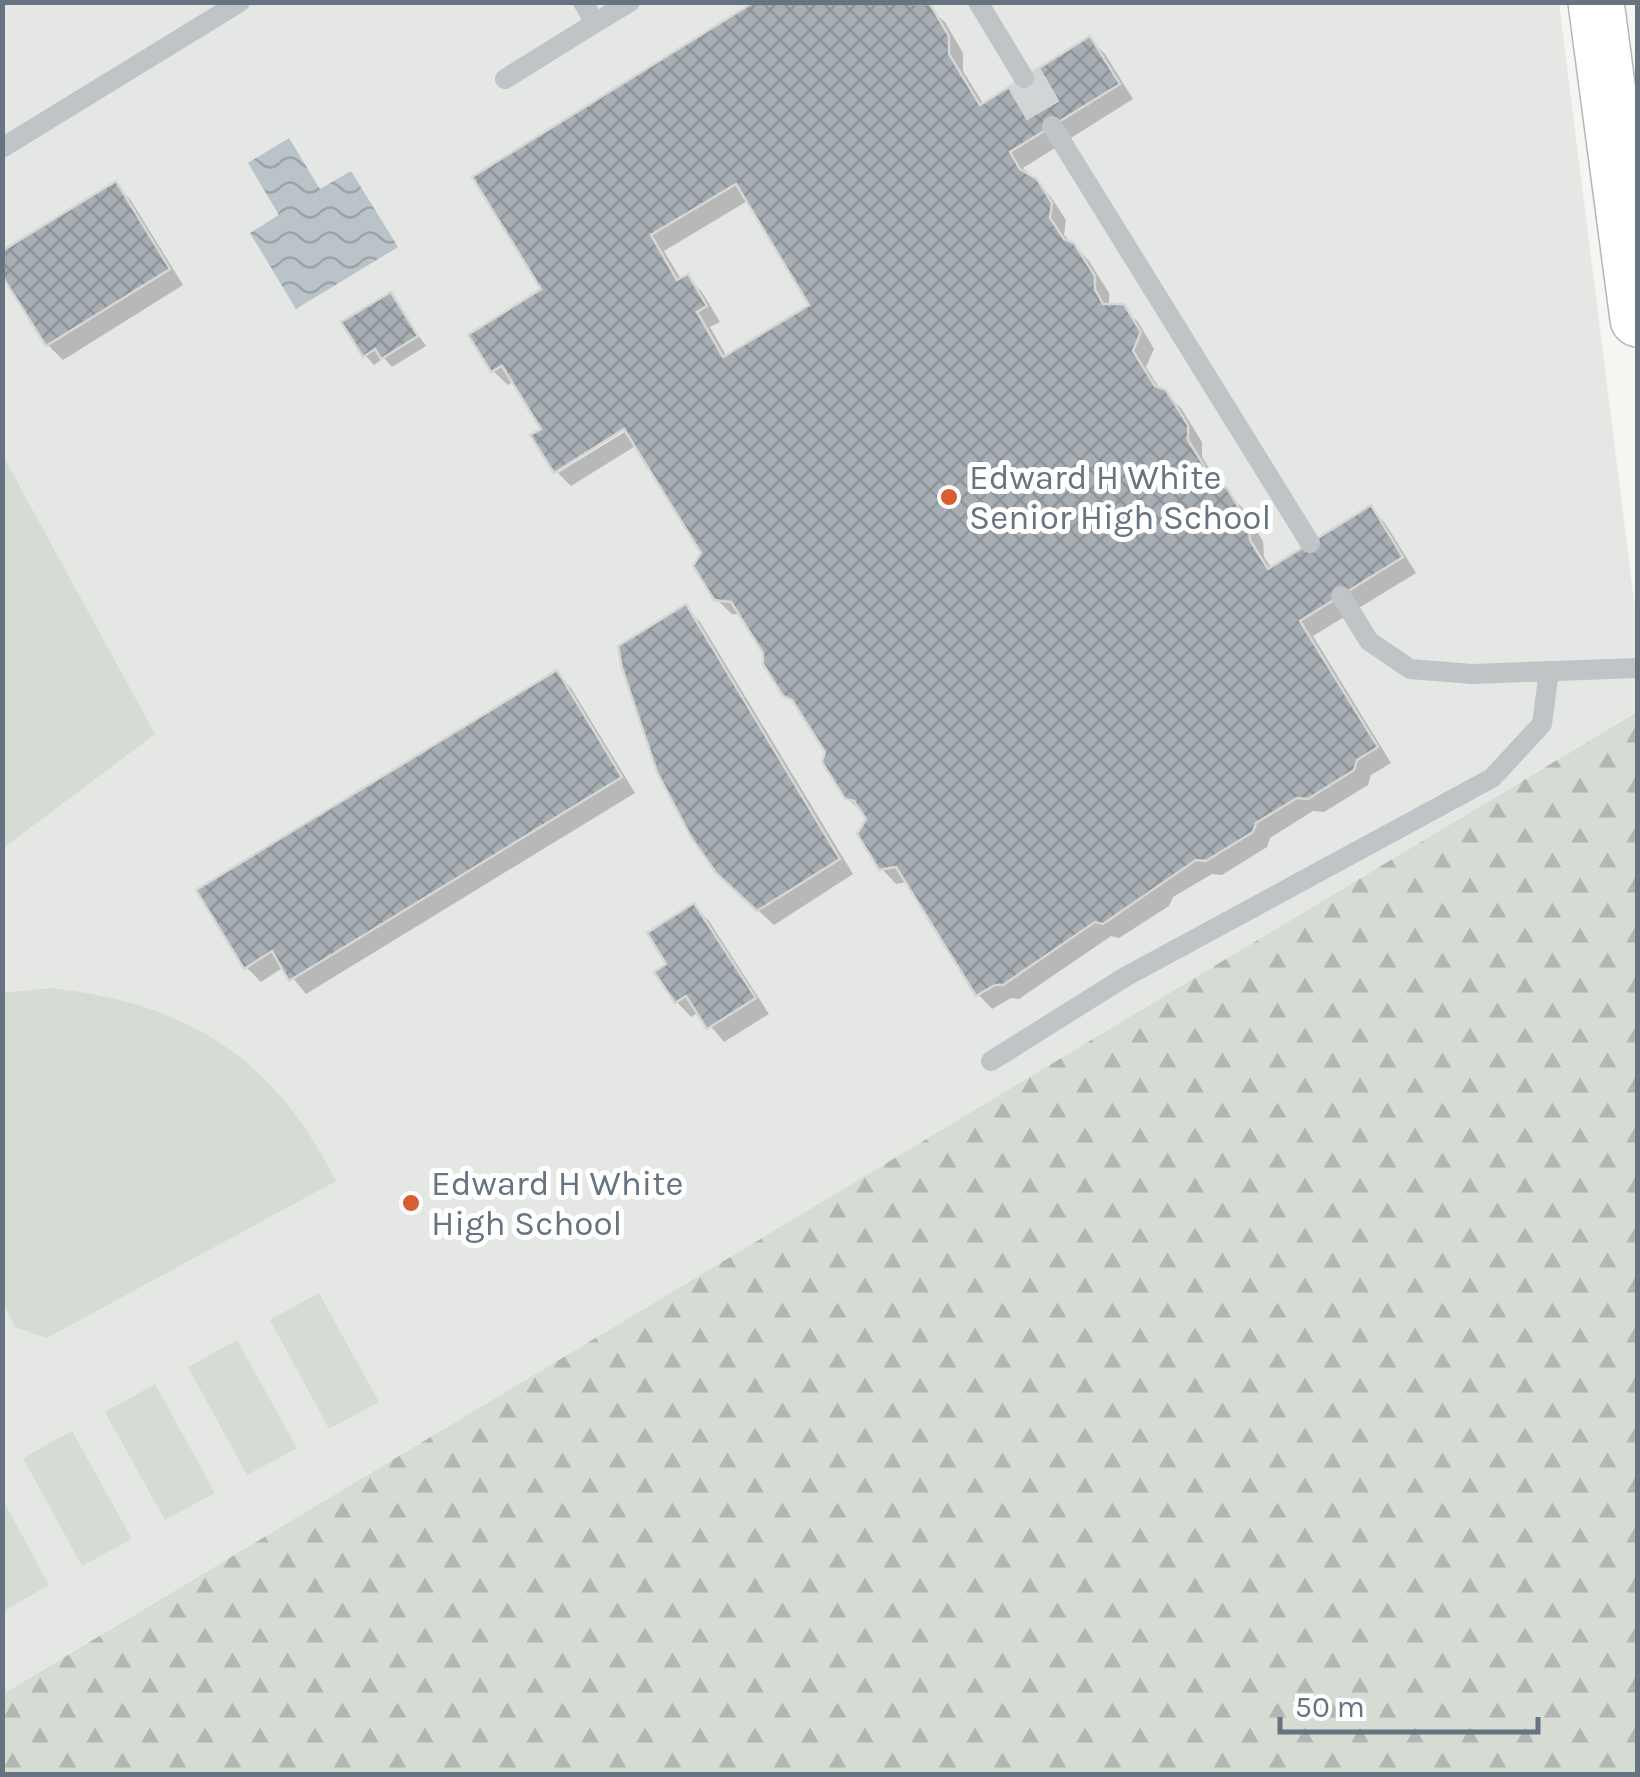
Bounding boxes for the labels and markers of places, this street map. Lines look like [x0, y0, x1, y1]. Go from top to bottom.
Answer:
place label: Edward H White Senior High School [969, 457, 1271, 538]
marker: Edward H White Senior High School [938, 486, 960, 508]
place label: Edward H White High School [431, 1163, 683, 1244]
marker: Edward H White High School [400, 1192, 422, 1214]

